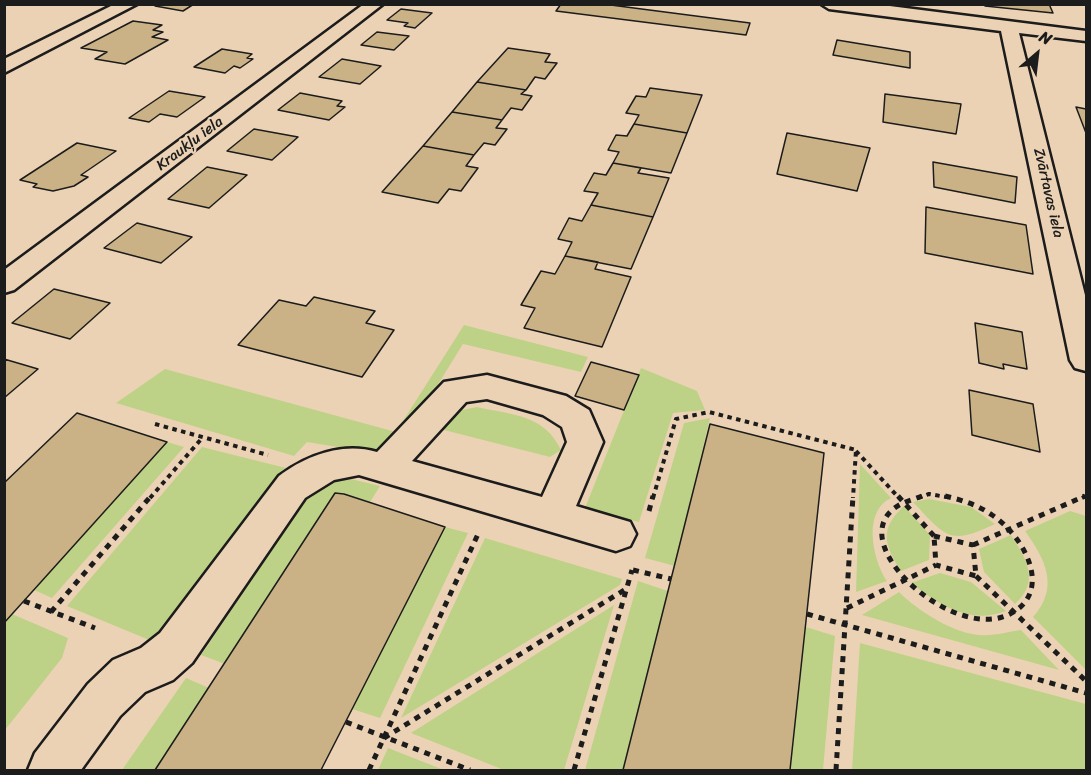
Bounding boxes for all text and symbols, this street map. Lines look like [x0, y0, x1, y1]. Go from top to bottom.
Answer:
text: N [1034, 22, 1057, 53]
north arrow [1007, 24, 1067, 84]
street label: Kraukļu iela [153, 113, 227, 175]
street label: Zvārtavas iela [1029, 146, 1067, 240]

